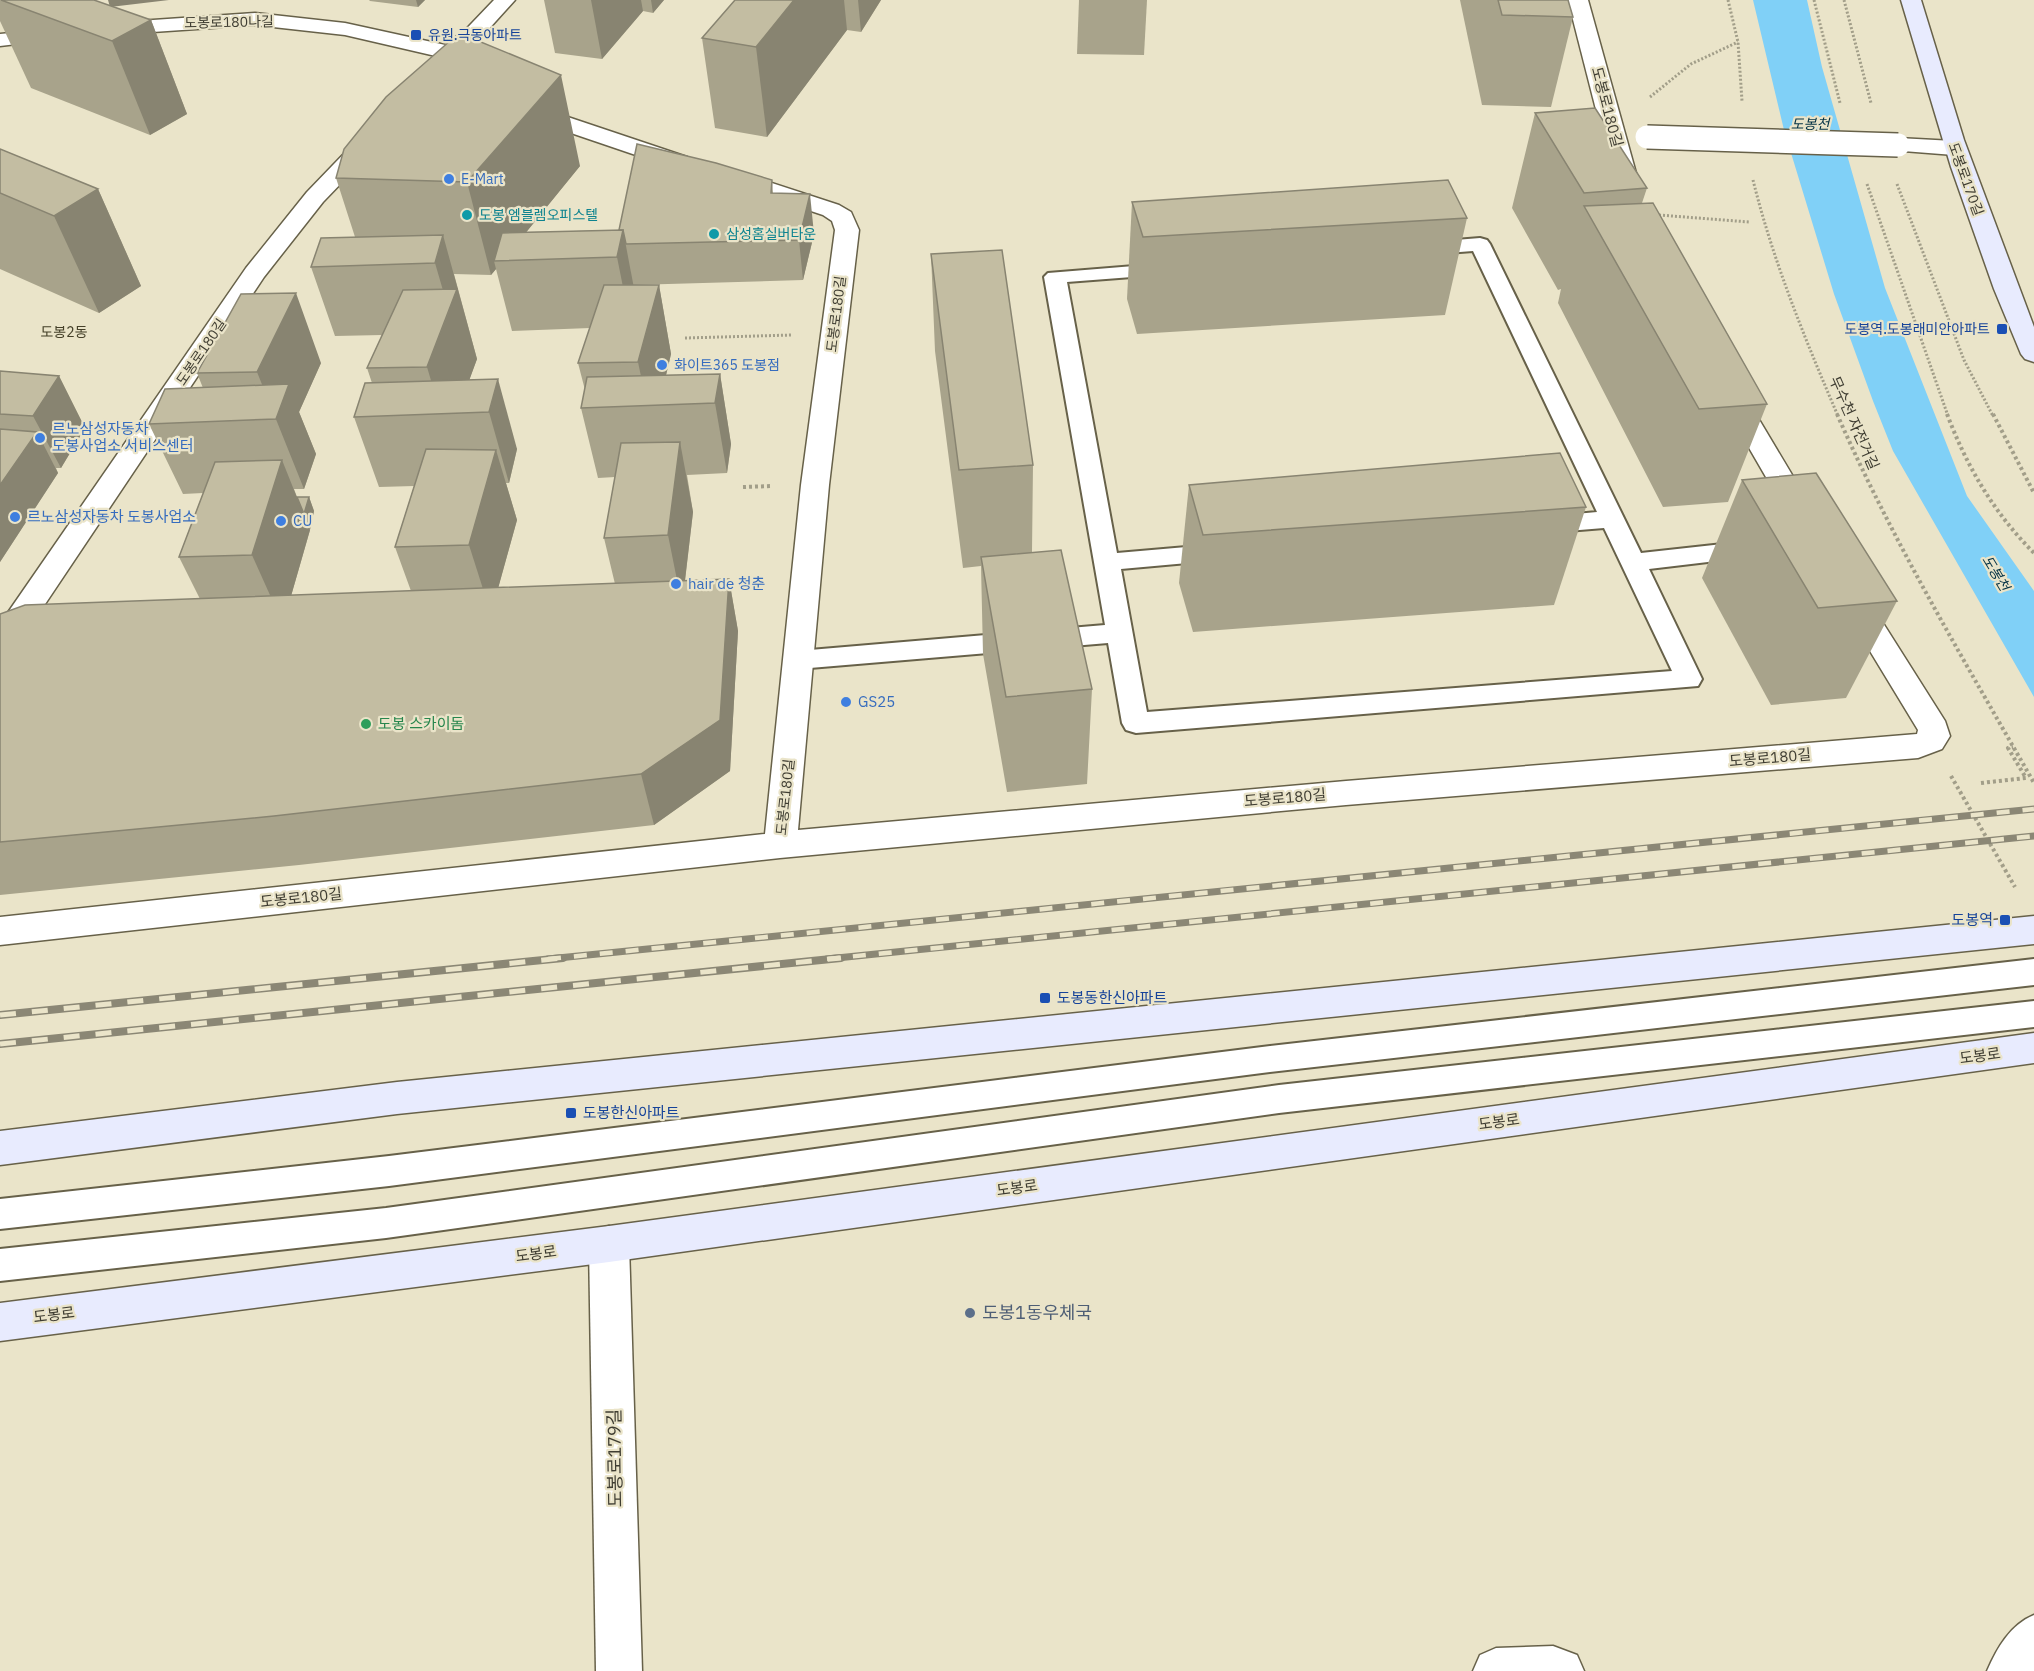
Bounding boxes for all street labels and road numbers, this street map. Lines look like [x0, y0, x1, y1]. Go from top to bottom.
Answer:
street label: 도봉로180나길 [184, 12, 274, 32]
street label: 도봉로180길 [1588, 65, 1627, 149]
street label: 도봉로170길 [1944, 140, 1988, 218]
street label: 도봉로180길 [822, 275, 850, 353]
street label: 도봉로180길 [172, 315, 230, 389]
street label: 무수천 자전거길 [1825, 373, 1884, 472]
street label: 도봉로180길 [1728, 744, 1812, 771]
street label: 도봉로180길 [772, 758, 798, 836]
street label: 도봉로180길 [1243, 784, 1327, 811]
street label: 도봉로180길 [259, 884, 343, 911]
street label: 도봉로 [1958, 1043, 2002, 1068]
street label: 도봉로 [1477, 1109, 1521, 1134]
street label: 도봉로 [995, 1175, 1039, 1200]
street label: 도봉로 [514, 1241, 558, 1266]
street label: 도봉로 [32, 1303, 76, 1326]
street label: 도봉로179길 [602, 1408, 627, 1508]

